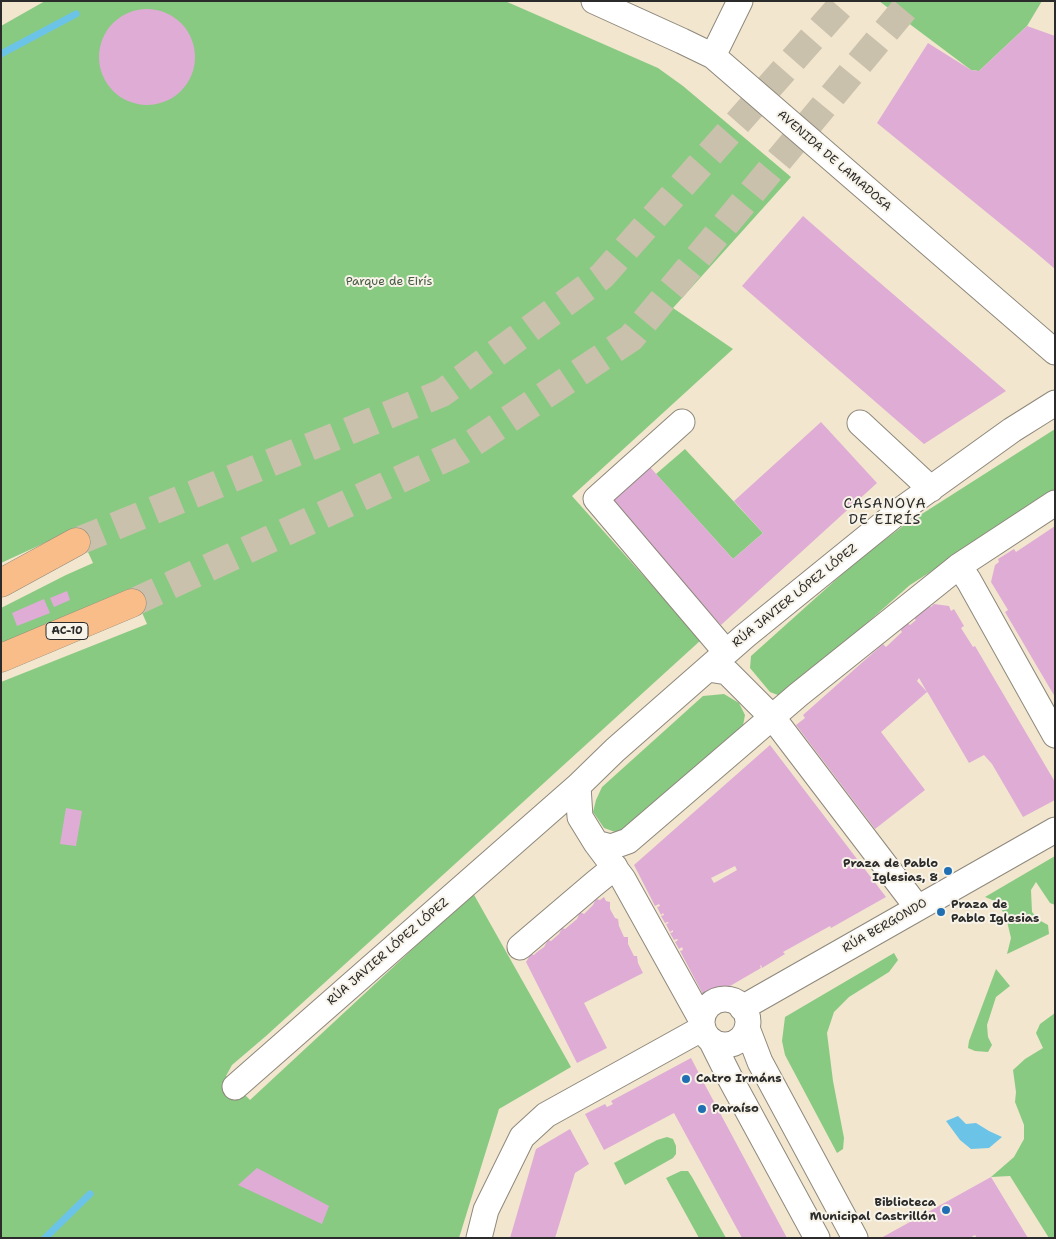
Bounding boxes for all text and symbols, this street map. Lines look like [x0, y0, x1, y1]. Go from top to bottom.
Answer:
street label: AVENIDA DE LAMADOSA [774, 108, 894, 214]
park label: Parque de Eirís [346, 275, 432, 289]
district label: CASANOVA DE EIRÍS [842, 496, 928, 528]
street label: RÚA JAVIER LÓPEZ LÓPEZ [730, 541, 860, 651]
road number: AC-10 [46, 622, 88, 640]
place label: Praza de Pablo Iglesias, 8 [843, 857, 938, 885]
marker: Praza de Pablo Iglesias, 8 [942, 865, 954, 877]
street label: RÚA JAVIER LÓPEZ LÓPEZ [324, 895, 452, 1009]
street label: RÚA BERGONDO [840, 896, 930, 956]
place label: Praza de Pablo Iglesias [951, 898, 1039, 926]
marker: Praza de Pablo Iglesias [935, 906, 947, 918]
place label: Catro Irmáns [696, 1072, 782, 1086]
marker: Catro Irmáns [680, 1073, 692, 1085]
place label: Paraíso [712, 1102, 759, 1116]
marker: Paraíso [696, 1103, 708, 1115]
place label: Biblioteca Municipal Castrillón [810, 1196, 936, 1224]
marker: Biblioteca Municipal Castrillón [940, 1204, 952, 1216]

